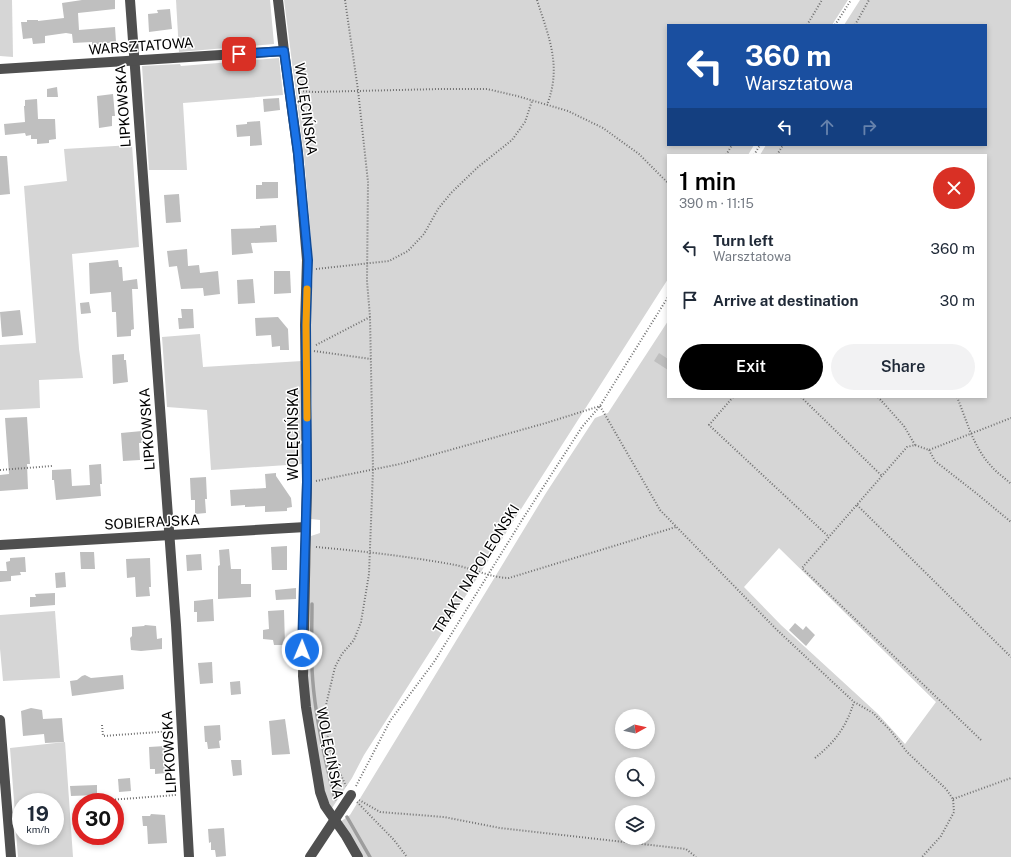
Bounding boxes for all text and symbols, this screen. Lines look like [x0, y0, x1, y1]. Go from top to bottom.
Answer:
street label: WARSZTATOWA [88, 34, 194, 58]
pin [222, 37, 256, 71]
text: 360 m [745, 39, 831, 72]
icon: left [679, 40, 731, 92]
icon: arrive [228, 43, 250, 65]
street label: WOLĘCIŃSKA [292, 62, 321, 156]
street label: LIPKOWSKA [112, 64, 134, 148]
text: Warsztatowa [745, 73, 853, 94]
icon: left [774, 116, 796, 138]
icon: ahead [816, 116, 838, 138]
icon: right [858, 116, 880, 138]
text: 1 min [679, 167, 736, 195]
button: close [933, 167, 975, 209]
text: 390 m · 11:15 [679, 196, 754, 211]
text: Turn left [713, 232, 774, 249]
icon: left [679, 237, 701, 259]
text: 360 m [931, 240, 975, 257]
text: Warsztatowa [713, 249, 791, 264]
icon: arrive [679, 289, 701, 311]
text: Arrive at destination [713, 292, 858, 309]
text: 30 m [940, 292, 975, 309]
button: Exit [679, 344, 823, 390]
button: Share [831, 344, 975, 390]
street label: LIPKOWSKA [136, 387, 158, 471]
street label: WOLĘCIŃSKA [284, 387, 301, 481]
street label: TRAKT NAPOLEOŃSKI [429, 501, 522, 637]
street label: SOBIERAJSKA [104, 512, 200, 532]
position arrow [281, 629, 323, 671]
street label: WOLĘCIŃSKA [313, 705, 348, 800]
north arrow [615, 709, 655, 749]
map controls [615, 709, 655, 845]
street label: LIPKOWSKA [159, 710, 179, 794]
button: search [615, 757, 655, 797]
speed limit sign: 30 [72, 793, 124, 845]
text: 19 [27, 802, 49, 826]
button: layers [615, 805, 655, 845]
text: km/h [26, 823, 50, 835]

